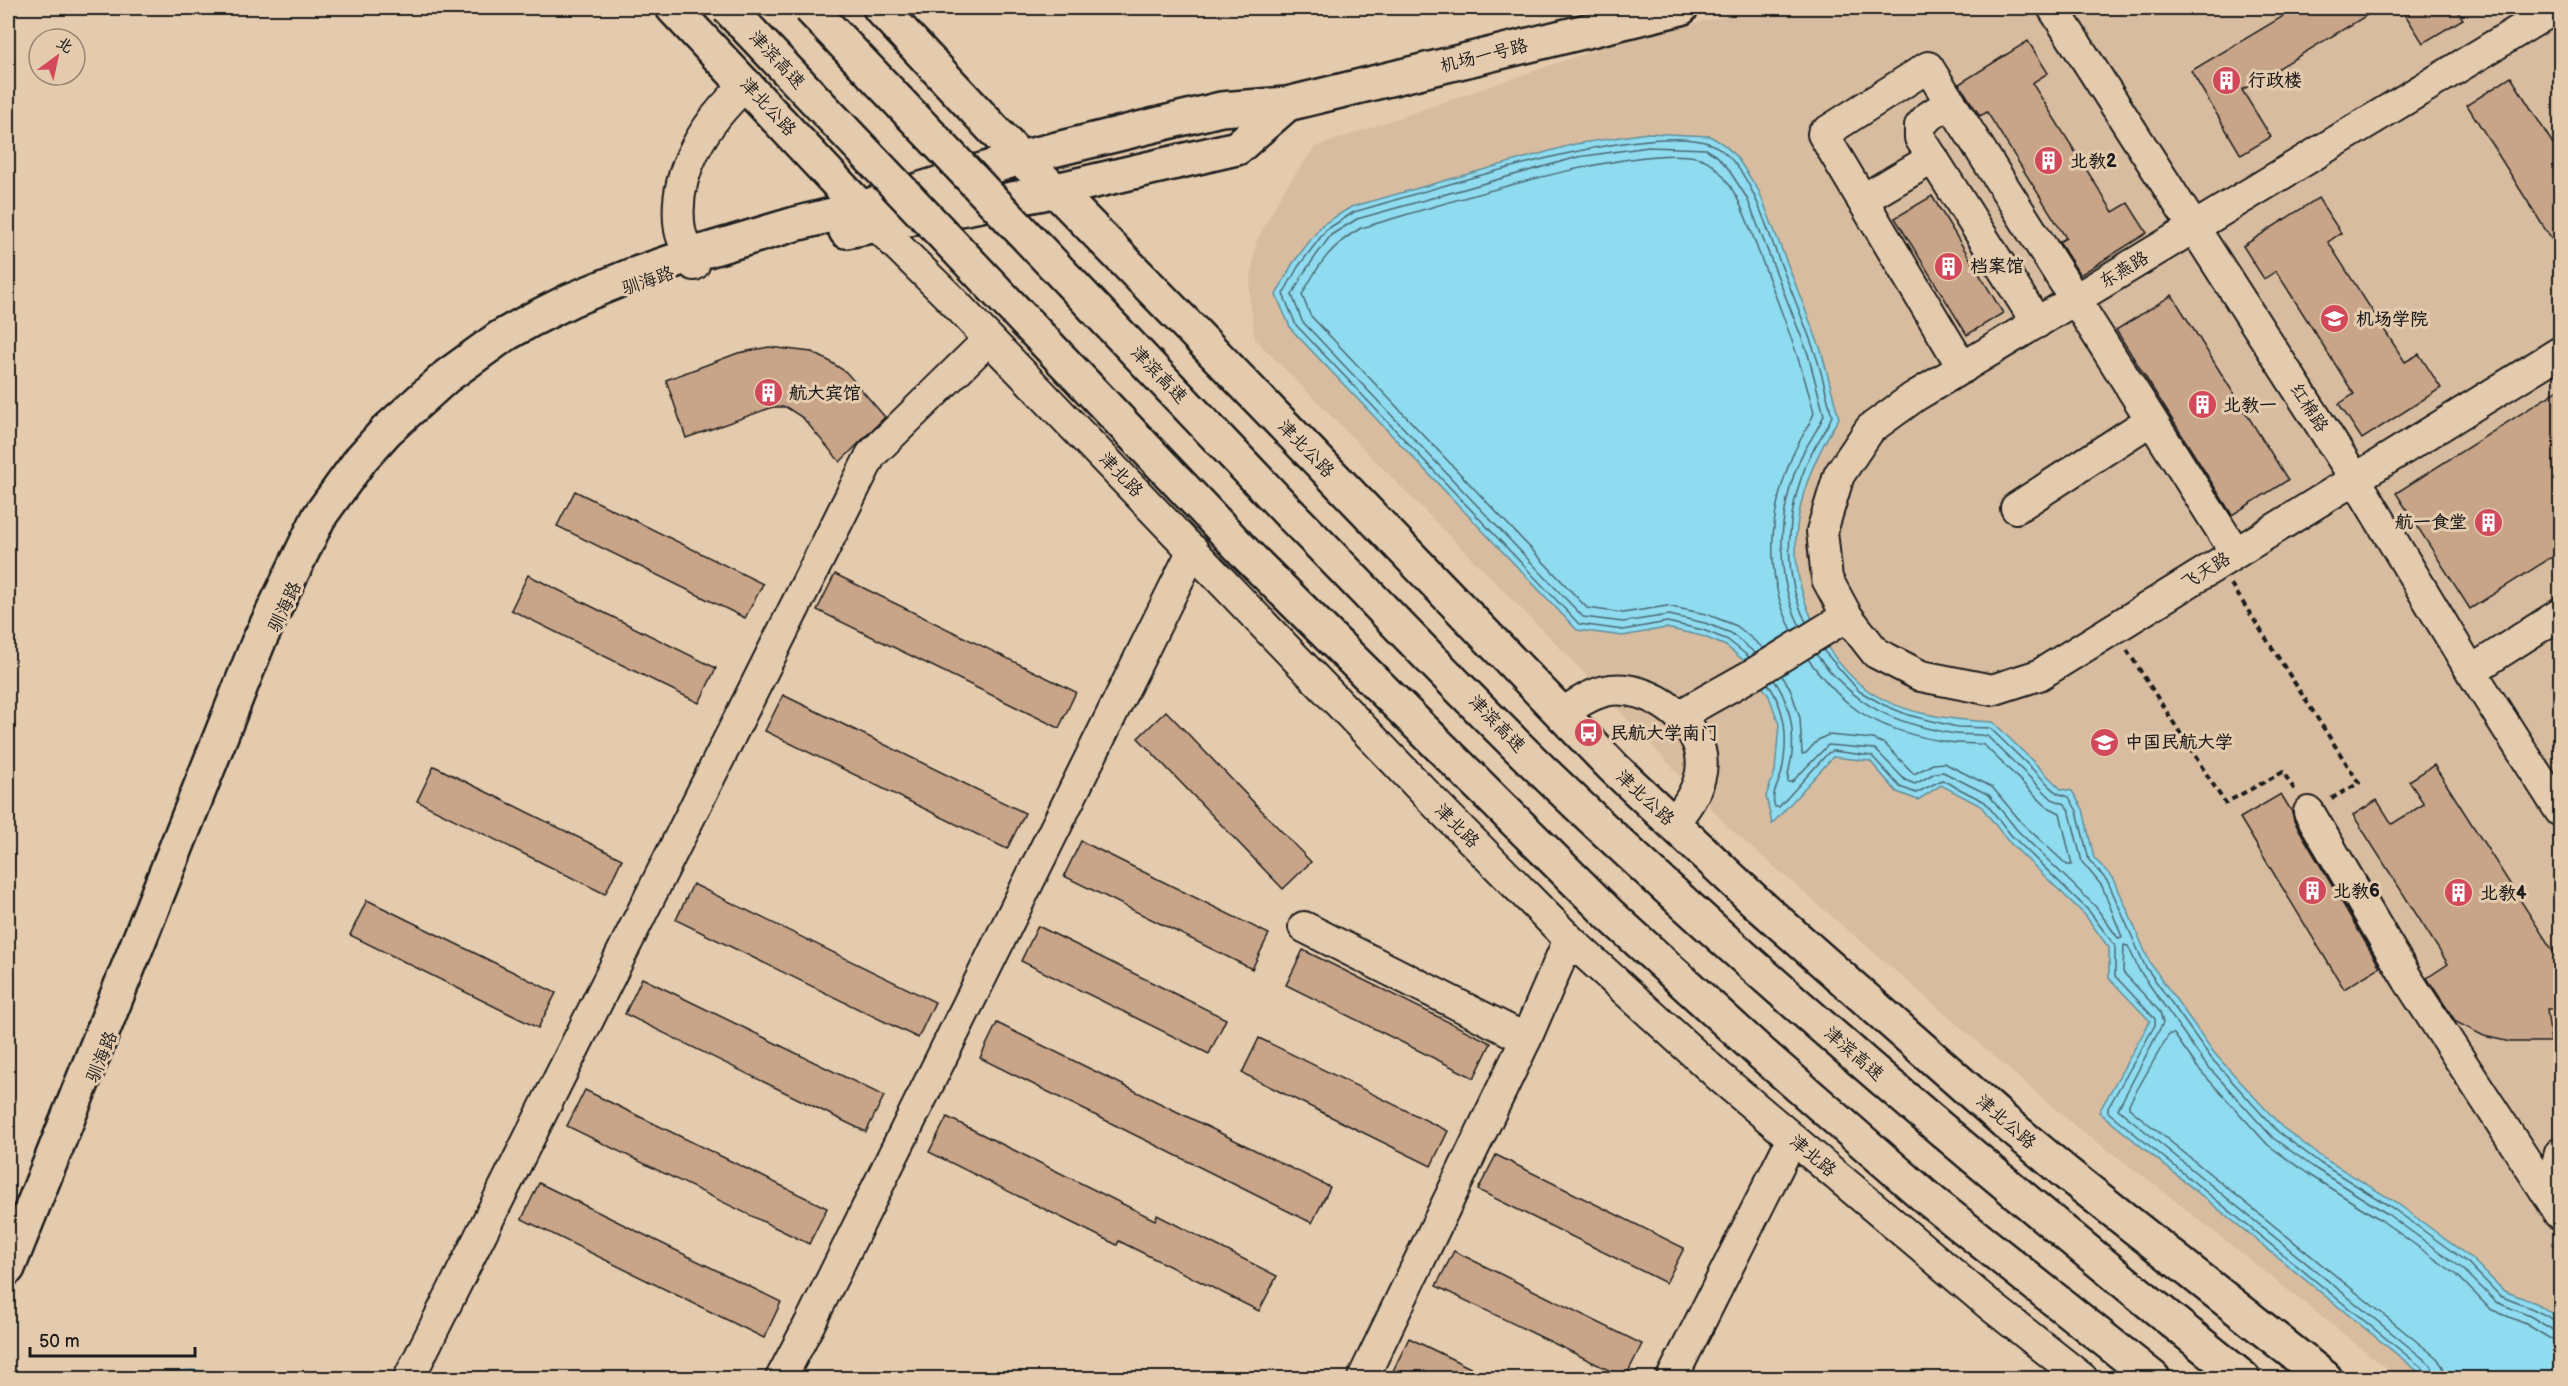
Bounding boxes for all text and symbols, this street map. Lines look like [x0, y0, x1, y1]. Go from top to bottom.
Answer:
north arrow [27, 27, 87, 87]
street label: 津滨高速 [745, 27, 809, 93]
text: 北 [52, 33, 76, 58]
street label: 机场一号路 [1438, 35, 1530, 77]
building icon: 行政楼 [2211, 64, 2243, 96]
place label: 行政楼 [2248, 70, 2302, 91]
street label: 津北公路 [736, 74, 800, 140]
building icon: 北教2 [2033, 145, 2065, 177]
place label: 北教2 [2070, 151, 2117, 172]
street label: 东燕路 [2095, 247, 2153, 293]
building icon: 档案馆 [1933, 250, 1965, 282]
place label: 档案馆 [1970, 256, 2024, 277]
street label: 驯海路 [619, 262, 677, 300]
school or university icon: 机场学院 [2319, 303, 2351, 335]
place label: 机场学院 [2356, 309, 2428, 330]
street label: 津滨高速 [1126, 342, 1192, 408]
building icon: 航大宾馆 [752, 377, 784, 409]
street label: 红棉路 [2285, 380, 2333, 436]
place label: 航大宾馆 [789, 383, 861, 404]
building icon: 北教一 [2186, 389, 2218, 421]
place label: 北教一 [2223, 395, 2277, 416]
street label: 津北公路 [1273, 416, 1339, 482]
street label: 津北路 [1095, 448, 1147, 502]
building icon: 航一食堂 [2472, 506, 2504, 538]
place label: 航一食堂 [2395, 512, 2467, 533]
street label: 飞天路 [2178, 548, 2234, 594]
street label: 驯海路 [264, 578, 306, 636]
street label: 津滨高速 [1464, 691, 1530, 757]
bus stop icon: 民航大学南门 [1573, 717, 1605, 749]
place label: 民航大学南门 [1610, 723, 1718, 744]
school or university icon: 中国民航大学 [2088, 726, 2120, 758]
place label: 中国民航大学 [2125, 732, 2233, 753]
street label: 津北公路 [1612, 766, 1678, 830]
street label: 津北路 [1430, 799, 1484, 853]
building icon: 北教6 [2296, 875, 2328, 907]
building icon: 北教4 [2443, 877, 2475, 909]
place label: 北教6 [2333, 881, 2380, 902]
place label: 北教4 [2480, 883, 2527, 904]
street label: 津滨高速 [1820, 1022, 1888, 1086]
street label: 驯海路 [82, 1028, 122, 1086]
street label: 津北公路 [1972, 1090, 2040, 1154]
street label: 津北路 [1786, 1131, 1840, 1181]
scale bar [30, 1320, 195, 1358]
text: 50 m [39, 1331, 80, 1352]

